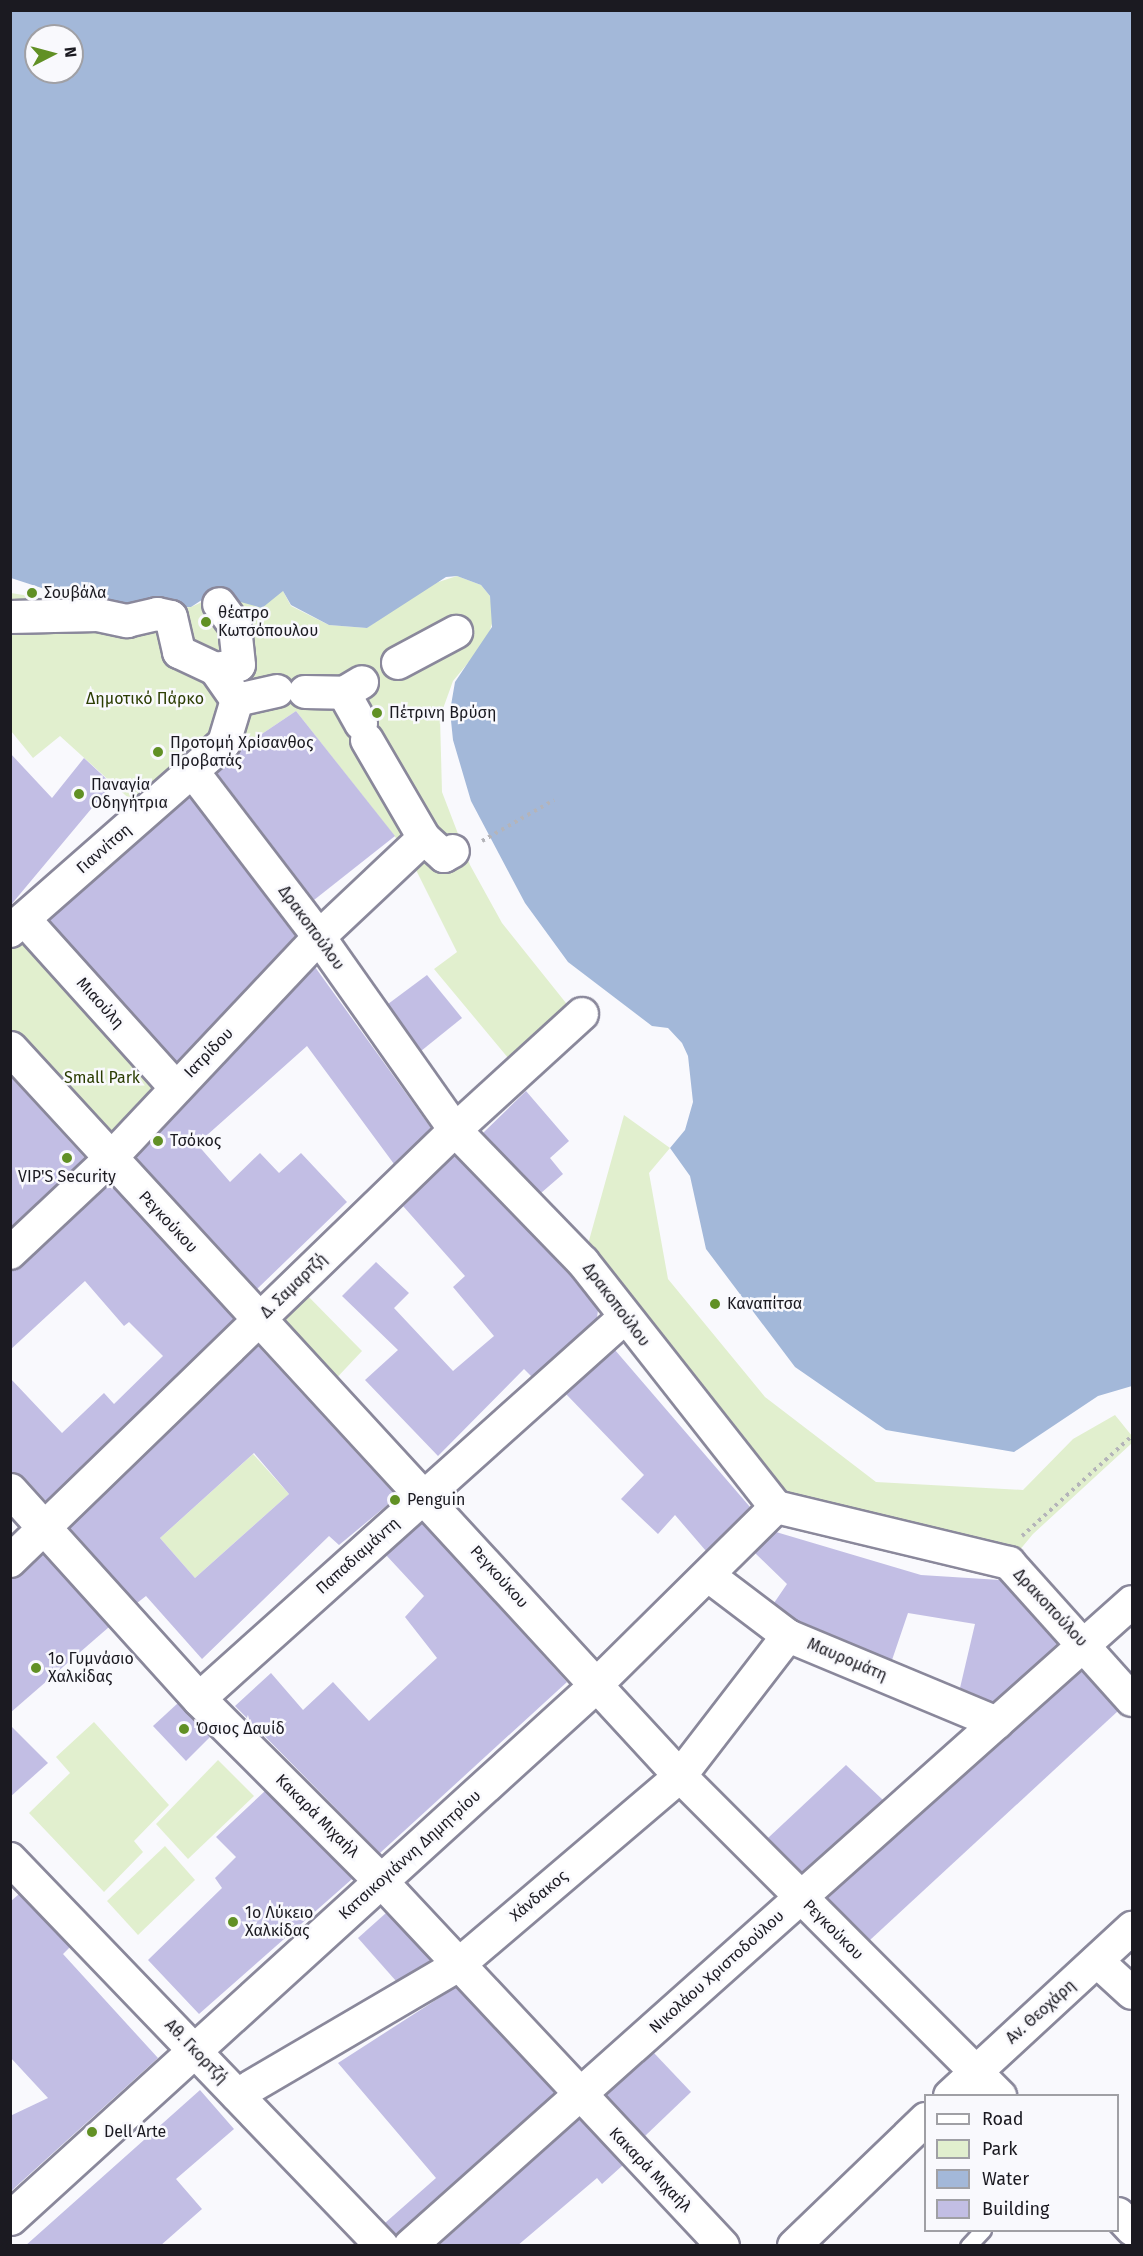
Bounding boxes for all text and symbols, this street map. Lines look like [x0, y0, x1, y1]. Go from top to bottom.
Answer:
north arrow [24, 24, 84, 84]
text: N [60, 46, 80, 59]
place label: Σουβάλα [44, 583, 106, 603]
marker: Σουβάλα [25, 586, 39, 600]
place label: θέατρο Κωτσόπουλου [218, 603, 318, 641]
marker: θέατρο Κωτσόπουλου [199, 615, 213, 629]
park label: Δημοτικό Πάρκο [86, 689, 204, 709]
place label: Πέτρινη Βρύση [389, 703, 496, 723]
marker: Πέτρινη Βρύση [370, 706, 384, 720]
place label: Προτομή Χρίσανθος Προβατάς [170, 733, 313, 771]
marker: Προτομή Χρίσανθος Προβατάς [151, 745, 165, 759]
place label: Παναγία Οδηγήτρια [91, 775, 168, 813]
marker: Παναγία Οδηγήτρια [72, 787, 86, 801]
street label: Γιαννίτση [73, 820, 135, 878]
street label: Δρακοπούλου [274, 882, 348, 974]
street label: Μιαούλη [72, 974, 128, 1032]
street label: Ιατρίδου [180, 1024, 238, 1082]
park label: Small Park [64, 1068, 140, 1088]
place label: Τσόκος [170, 1131, 221, 1151]
marker: Τσόκος [151, 1134, 165, 1148]
marker: VIP'S Security [60, 1151, 74, 1165]
place label: VIP'S Security [18, 1167, 116, 1187]
street label: Ρεγκούκου [135, 1187, 201, 1257]
street label: Δ. Σαμαρτζή [257, 1250, 331, 1322]
street label: Δρακοπούλου [578, 1259, 654, 1351]
place label: Καναπίτσα [727, 1294, 802, 1314]
marker: Καναπίτσα [708, 1297, 722, 1311]
place label: Penguin [407, 1490, 465, 1510]
marker: Penguin [388, 1493, 402, 1507]
street label: Παπαδιαμάντη [312, 1514, 404, 1598]
street label: Ρεγκούκου [466, 1542, 532, 1612]
street label: Δρακοπούλου [1009, 1565, 1091, 1651]
street label: Μαυρομάτη [804, 1635, 890, 1685]
place label: 1ο Γυμνάσιο Χαλκίδας [48, 1649, 134, 1687]
marker: 1ο Γυμνάσιο Χαλκίδας [29, 1661, 43, 1675]
place label: Όσιος Δαυίδ [196, 1719, 285, 1739]
marker: Όσιος Δαυίδ [177, 1722, 191, 1736]
street label: Κακαρά Μιχαήλ [271, 1770, 363, 1862]
street label: Κατσικογιάννη Δημητρίου [335, 1786, 485, 1924]
street label: Χάνδακος [506, 1866, 572, 1926]
street label: Ρεγκούκου [799, 1896, 867, 1964]
place label: 1ο Λύκειο Χαλκίδας [245, 1903, 313, 1941]
street label: Νικολάου Χριστοδούλου [646, 1906, 788, 2038]
marker: 1ο Λύκειο Χαλκίδας [226, 1915, 240, 1929]
street label: Αν. Θεοχάρη [1002, 1976, 1080, 2048]
street label: Αθ. Γκορτζή [161, 2016, 231, 2088]
legend [924, 2094, 1119, 2232]
text: Road [982, 2108, 1024, 2130]
place label: Dell Arte [104, 2122, 166, 2142]
street label: Κακαρά Μιχαήλ [605, 2124, 695, 2216]
marker: Dell Arte [85, 2125, 99, 2139]
text: Park [982, 2138, 1017, 2160]
text: Water [982, 2168, 1029, 2190]
text: Building [982, 2198, 1049, 2220]

